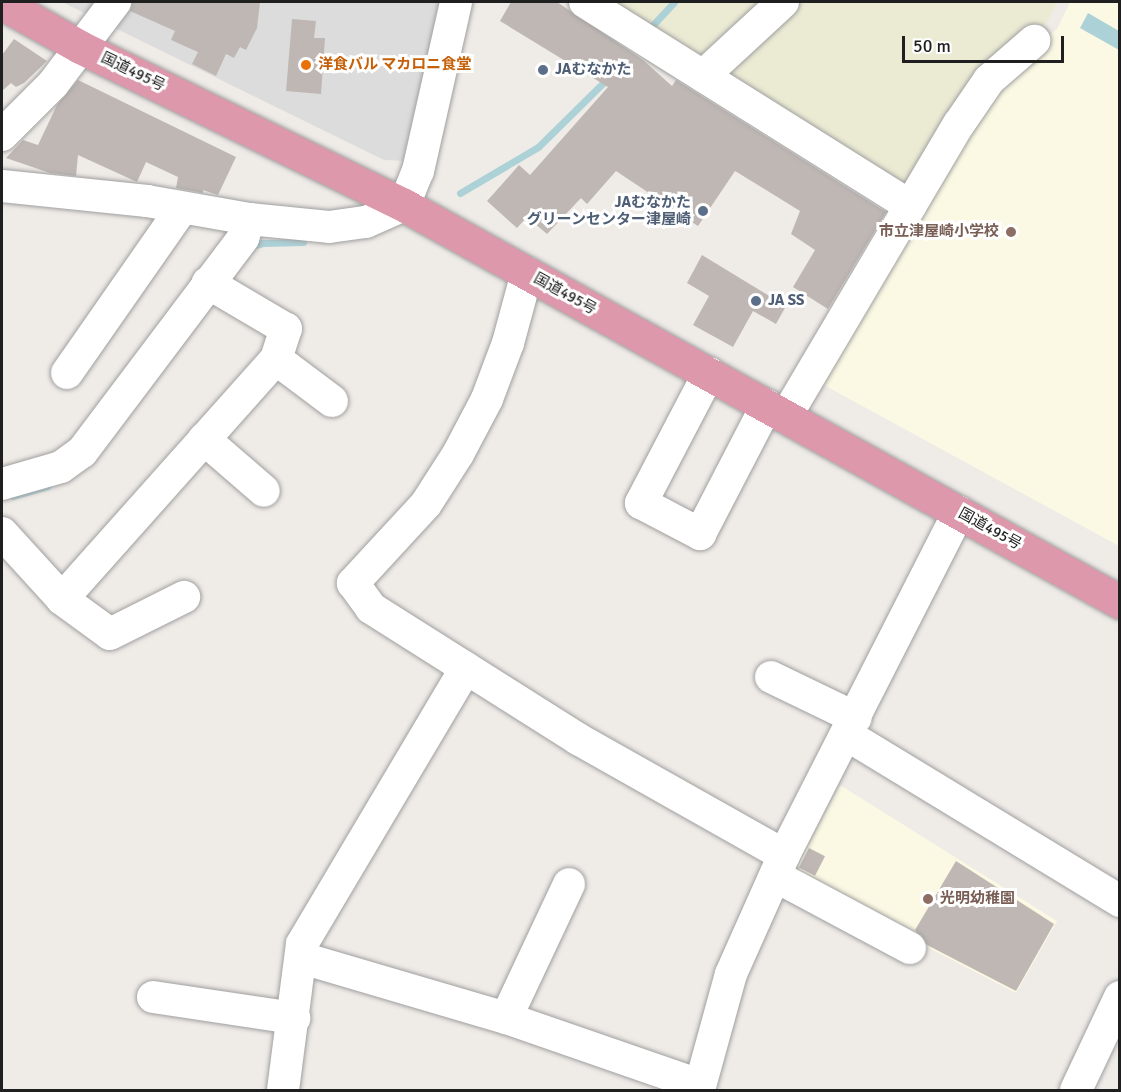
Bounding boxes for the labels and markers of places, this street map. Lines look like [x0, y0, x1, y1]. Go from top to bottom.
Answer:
place label: 洋食バル マカロニ食堂 [318, 56, 471, 74]
marker: 洋食バル マカロニ食堂 [299, 58, 313, 72]
place label: JAむなかた [555, 61, 631, 79]
marker: JAむなかた [536, 63, 550, 77]
place label: JAむなかた グリーンセンター津屋崎 [526, 193, 691, 228]
marker: JAむなかた グリーンセンター津屋崎 [696, 204, 710, 218]
place label: 市立津屋崎小学校 [879, 223, 999, 241]
marker: 市立津屋崎小学校 [1004, 225, 1018, 239]
place label: JA SS [768, 292, 804, 310]
marker: JA SS [749, 294, 763, 308]
place label: 光明幼稚園 [940, 890, 1015, 908]
marker: 光明幼稚園 [921, 892, 935, 906]

